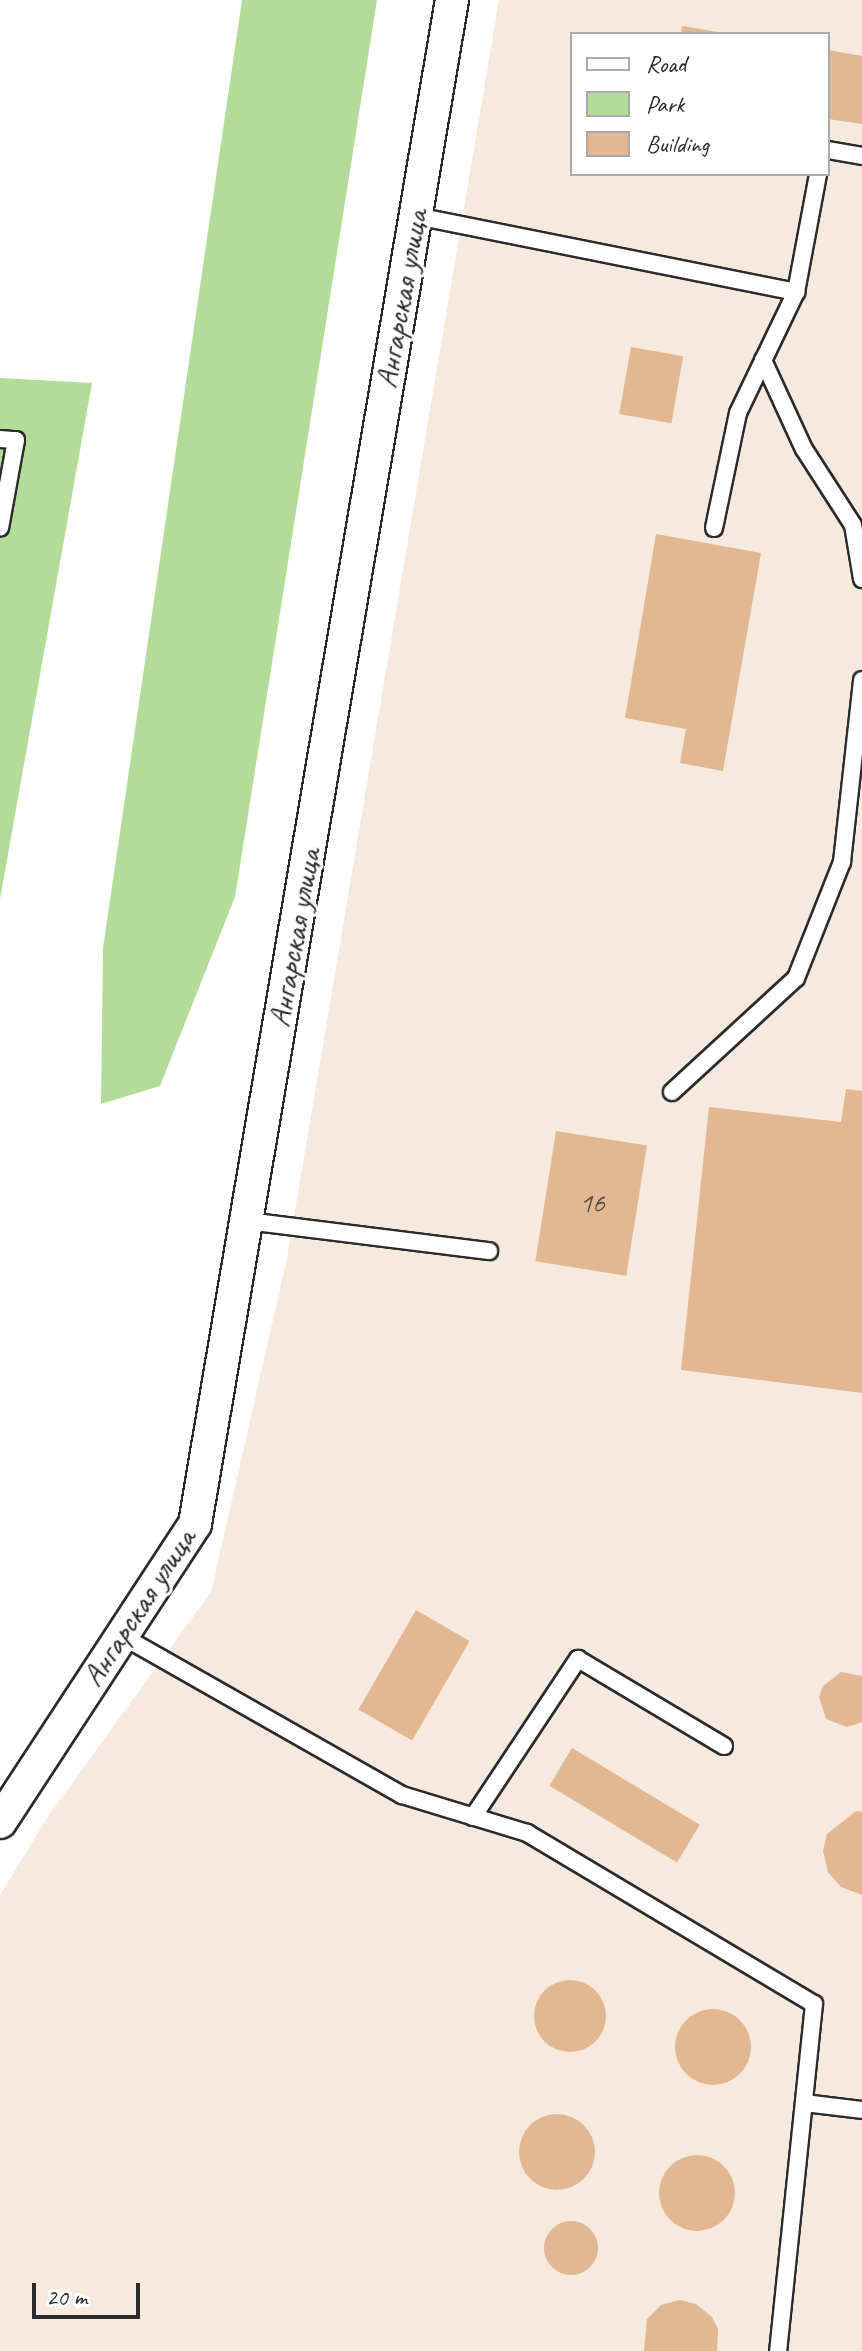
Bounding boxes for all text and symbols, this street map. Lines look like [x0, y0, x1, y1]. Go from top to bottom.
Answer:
legend [570, 32, 830, 176]
text: Road [646, 49, 686, 79]
text: Park [646, 89, 684, 119]
text: Building [646, 129, 709, 159]
street label: Ангарская улица [367, 207, 437, 391]
street label: Ангарская улица [260, 846, 330, 1030]
house number: 16 [579, 1186, 605, 1220]
street label: Ангарская улица [74, 1522, 204, 1694]
scale bar [36, 2267, 144, 2317]
text: 20 m [46, 2282, 87, 2312]

